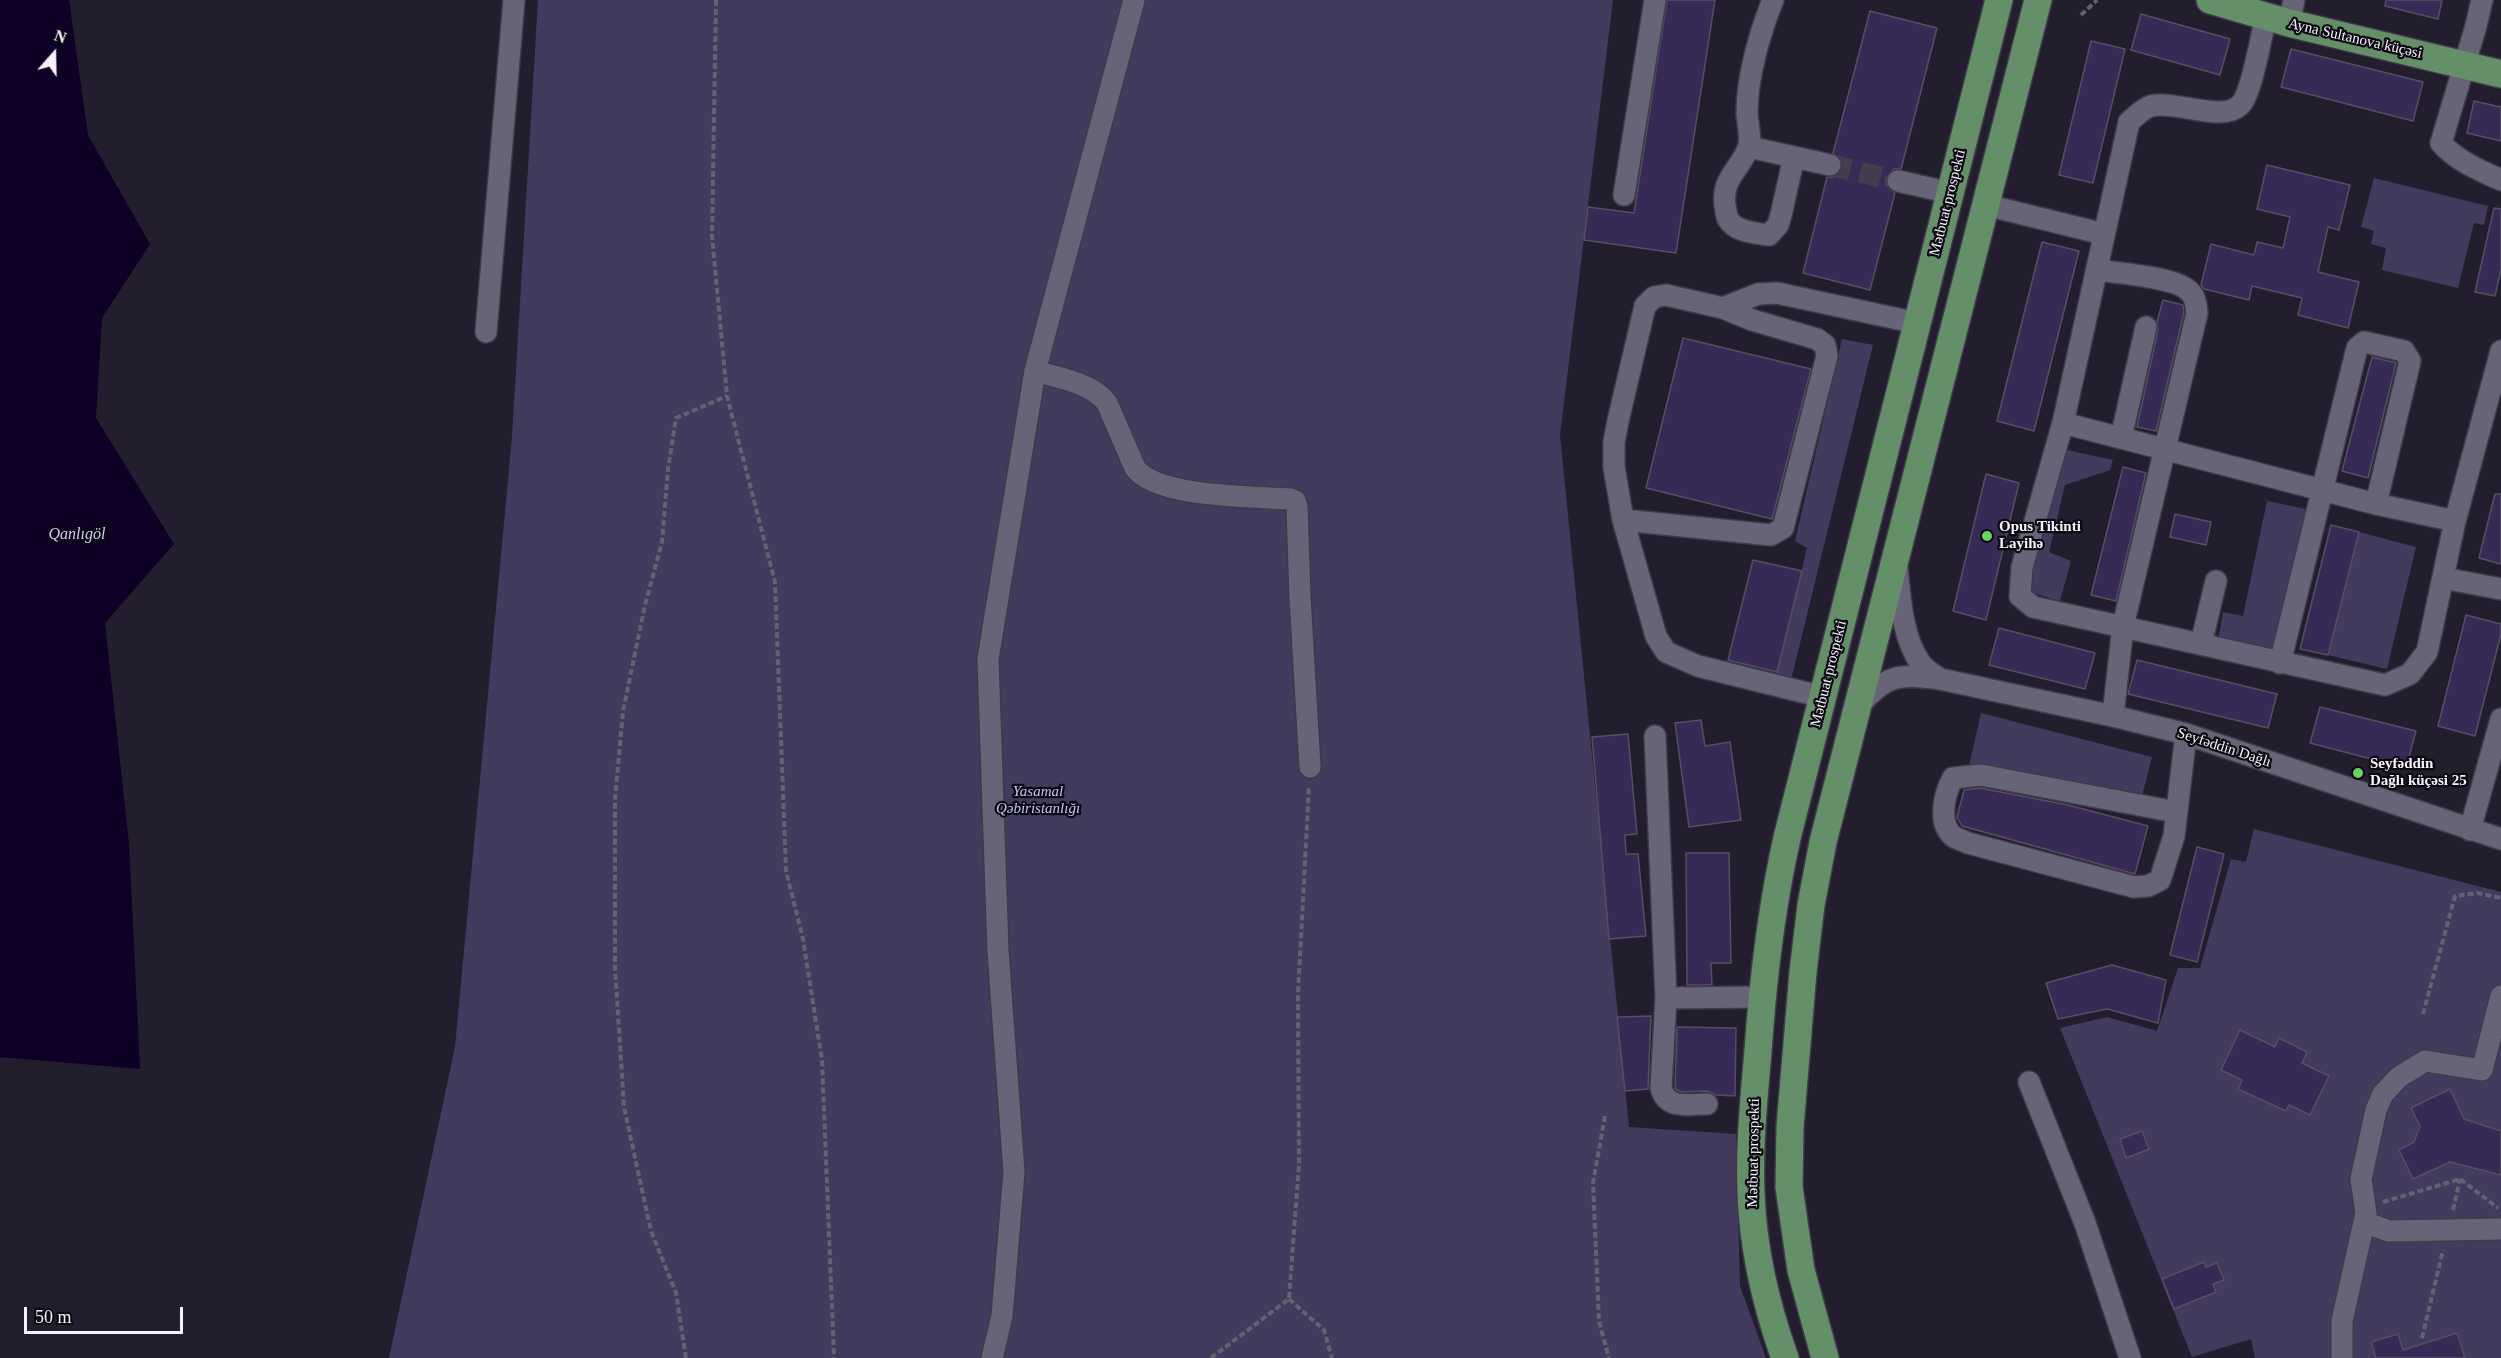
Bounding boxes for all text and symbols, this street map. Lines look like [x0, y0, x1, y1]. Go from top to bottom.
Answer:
street label: Ayna Sultanova küçəsi [2286, 15, 2424, 63]
north arrow [24, 24, 84, 84]
text: N [52, 27, 69, 47]
street label: Mətbuat prospekti [1926, 148, 1970, 258]
place label: Opus Tikinti Layihə [1999, 518, 2081, 553]
water label: Qanlıgöl [49, 525, 105, 545]
marker: Opus Tikinti Layihə [1980, 529, 1994, 543]
street label: Mətbuat prospekti [1807, 619, 1851, 729]
street label: Seyfəddin Dağlı [2175, 724, 2273, 772]
place label: Seyfəddin Dağlı küçəsi 25 [2370, 755, 2467, 790]
marker: Seyfəddin Dağlı küçəsi 25 [2351, 766, 2365, 780]
park label: Yasamal Qəbiristanlığı [996, 783, 1080, 818]
street label: Mətbuat prospekti [1744, 1098, 1764, 1208]
scale bar [27, 1295, 186, 1333]
text: 50 m [35, 1307, 72, 1327]

